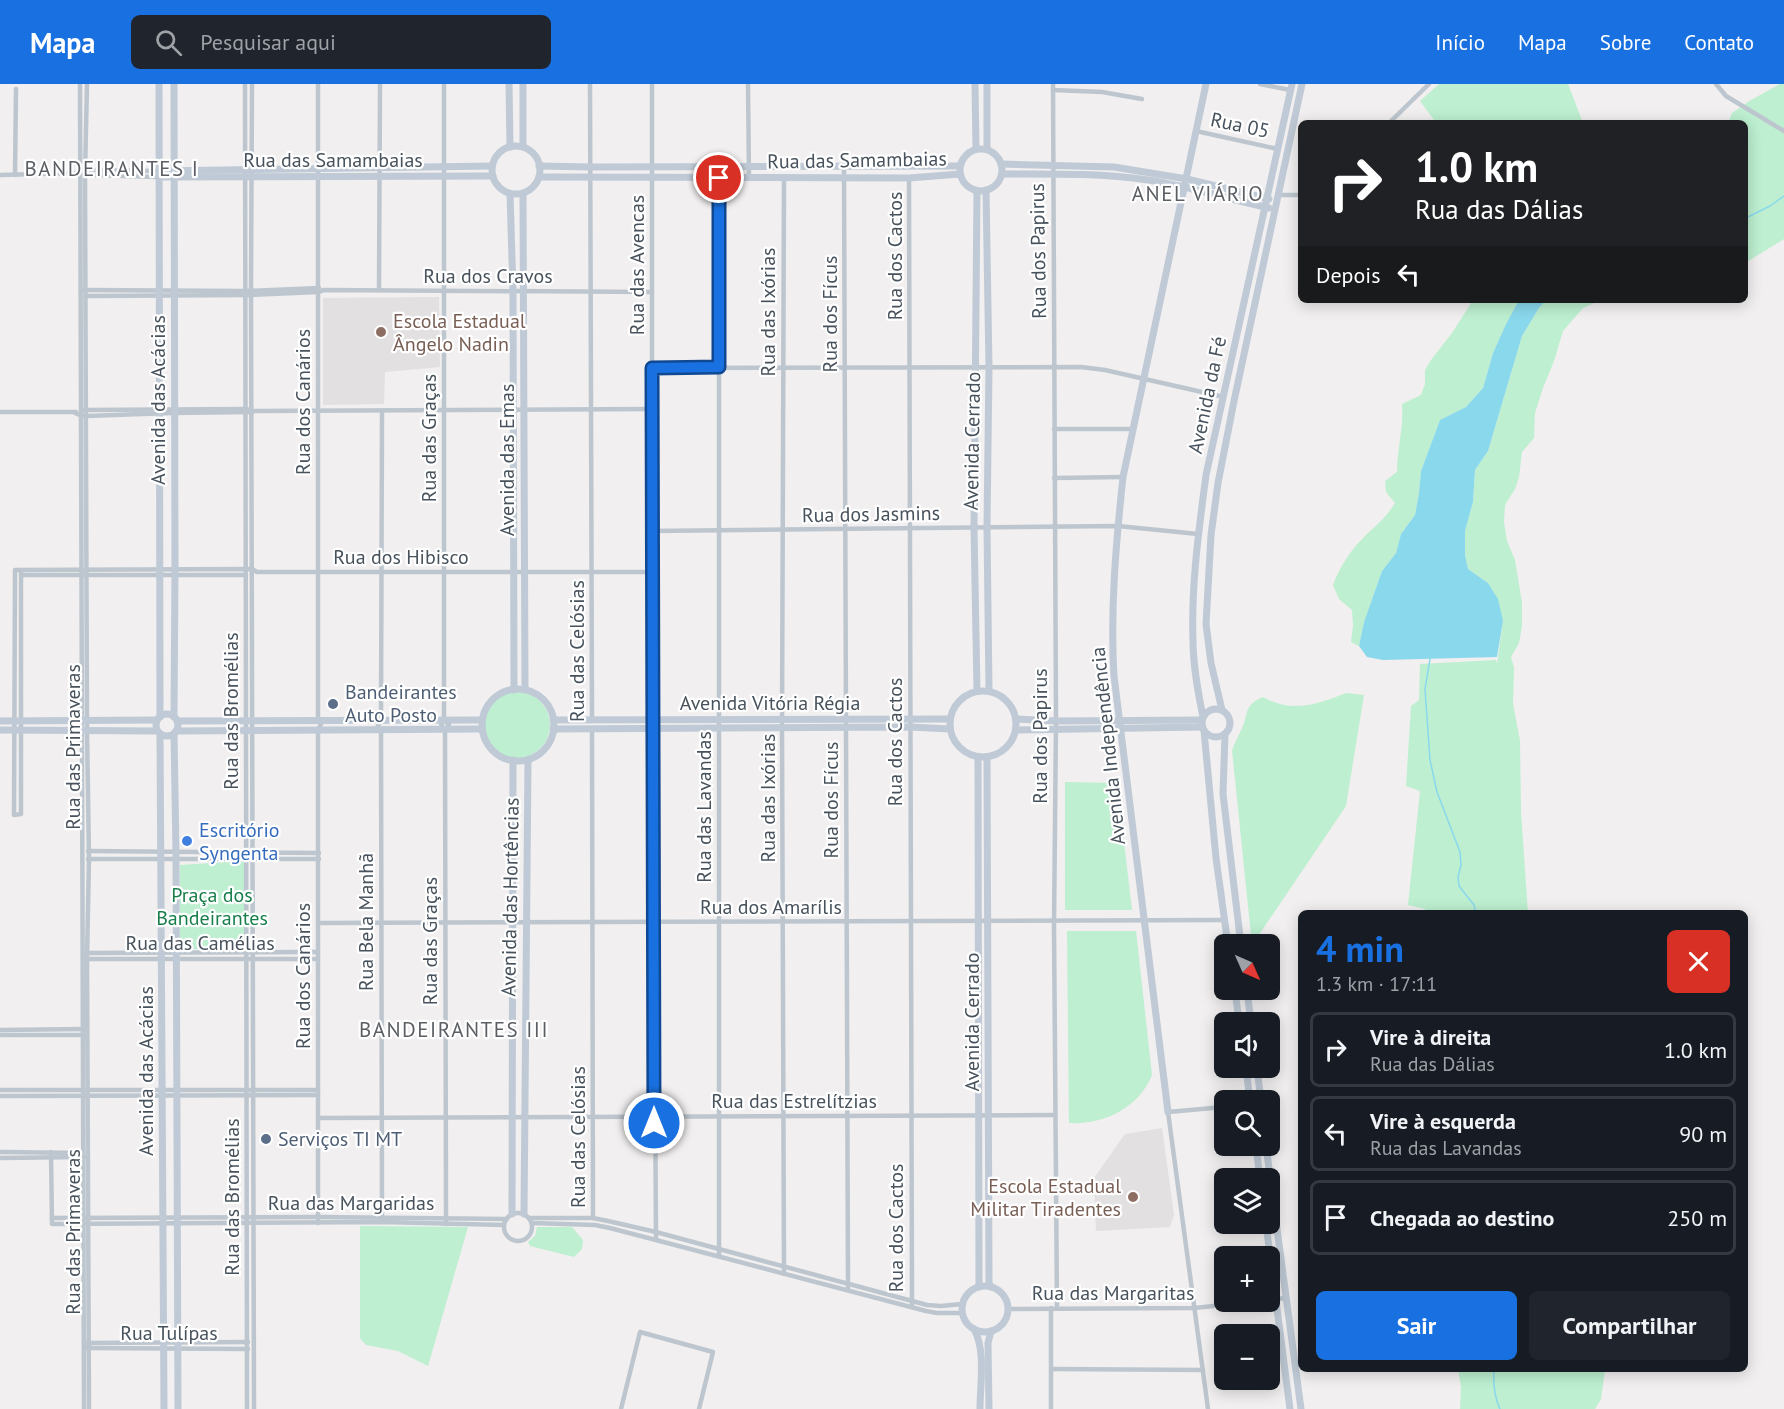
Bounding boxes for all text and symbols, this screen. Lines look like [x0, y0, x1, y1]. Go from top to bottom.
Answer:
search box [131, 15, 551, 69]
text: Mapa [30, 24, 95, 61]
icon: search [152, 26, 185, 59]
text: Pesquisar aqui [200, 28, 336, 56]
text: Início [1435, 29, 1485, 56]
text: Mapa [1518, 29, 1567, 56]
text: Sobre [1600, 29, 1651, 56]
text: Contato [1684, 29, 1754, 56]
street label: Rua 05 [1208, 106, 1272, 144]
text: 1.0 km [1415, 139, 1538, 194]
icon: right [1316, 144, 1394, 222]
street label: Rua das Samambaias [767, 145, 947, 175]
street label: Rua das Samambaias [243, 147, 423, 173]
pin [693, 152, 744, 203]
district label: BANDEIRANTES I [25, 155, 199, 182]
icon: arrive [702, 161, 735, 194]
district label: ANEL VIÁRIO [1132, 180, 1264, 207]
street label: Rua dos Papirus [1024, 183, 1052, 319]
street label: Rua dos Cactos [882, 192, 908, 320]
text: Rua das Dálias [1415, 192, 1583, 226]
street label: Rua das Avencas [624, 195, 650, 335]
street label: Rua das Ixórias [755, 247, 781, 377]
street label: Rua dos Fícus [817, 256, 843, 372]
icon: left [1392, 258, 1425, 291]
text: Depois [1316, 261, 1380, 289]
street label: Rua dos Cravos [423, 263, 553, 289]
place label: Escola Estadual Ângelo Nadin [393, 308, 526, 357]
street label: Avenida das Acácias [145, 315, 171, 485]
marker: Escola Estadual Ângelo Nadin [374, 325, 388, 339]
street label: Rua dos Canários [290, 329, 316, 475]
street label: Avenida da Fé [1182, 334, 1232, 456]
street label: Avenida Cerrado [958, 371, 986, 511]
street label: Rua das Graças [416, 374, 442, 502]
street label: Avenida das Emas [494, 384, 520, 536]
street label: Rua dos Jasmins [802, 500, 940, 528]
street label: Rua dos Hibisco [333, 544, 469, 570]
street label: Rua das Celósias [564, 580, 590, 722]
street label: Rua das Bromélias [218, 632, 244, 790]
street label: Avenida Independência [1085, 646, 1131, 846]
street label: Rua das Primaveras [60, 664, 86, 830]
street label: Rua dos Papirus [1027, 668, 1053, 804]
street label: Rua dos Cactos [882, 678, 908, 806]
place label: Bandeirantes Auto Posto [345, 679, 457, 728]
street label: Avenida Vitória Régia [680, 690, 860, 716]
marker: Bandeirantes Auto Posto [326, 697, 340, 711]
street label: Rua das Lavandas [691, 731, 717, 883]
street label: Rua das Ixórias [755, 733, 781, 863]
street label: Rua dos Fícus [818, 742, 844, 858]
street label: Avenida das Hortências [495, 797, 525, 997]
place label: Escritório Syngenta [199, 817, 279, 866]
marker: Escritório Syngenta [180, 834, 194, 848]
street label: Rua Bela Manhã [353, 853, 379, 991]
street label: Rua das Graças [417, 877, 443, 1005]
park label: Praça dos Bandeirantes [156, 882, 268, 931]
street label: Rua dos Amarílis [700, 894, 842, 920]
street label: Rua dos Canários [290, 903, 316, 1049]
text: 4 min [1316, 925, 1404, 972]
street label: Rua das Camélias [125, 930, 275, 956]
button: close [1667, 930, 1730, 993]
north arrow [1214, 934, 1280, 1000]
map controls [1214, 934, 1280, 1390]
street label: Avenida Cerrado [959, 953, 985, 1091]
text: 1.3 km · 17:11 [1316, 971, 1437, 997]
street label: Avenida das Acácias [133, 986, 159, 1156]
button: sound [1214, 1012, 1280, 1078]
district label: BANDEIRANTES III [359, 1016, 549, 1043]
text: Vire à direita [1370, 1023, 1491, 1051]
icon: right [1319, 1033, 1352, 1066]
text: 1.0 km [1664, 1036, 1727, 1064]
text: Rua das Dálias [1370, 1051, 1495, 1077]
street label: Rua das Celósias [565, 1066, 591, 1208]
street label: Rua das Estrelítzias [711, 1088, 877, 1114]
button: search [1214, 1090, 1280, 1156]
position arrow [622, 1091, 686, 1155]
text: Vire à esquerda [1370, 1107, 1516, 1135]
icon: left [1319, 1117, 1352, 1150]
street label: Rua das Bromélias [219, 1118, 245, 1276]
text: 90 m [1679, 1120, 1727, 1148]
place label: Serviços TI MT [278, 1126, 402, 1152]
marker: Serviços TI MT [259, 1132, 273, 1146]
text: Rua das Lavandas [1370, 1135, 1522, 1161]
street label: Rua das Primaveras [60, 1149, 86, 1315]
street label: Rua dos Cactos [883, 1164, 909, 1292]
button: layers [1214, 1168, 1280, 1234]
place label: Escola Estadual Militar Tiradentes [970, 1173, 1121, 1222]
street label: Rua das Margaridas [268, 1190, 434, 1216]
marker: Escola Estadual Militar Tiradentes [1126, 1190, 1140, 1204]
icon: arrive [1319, 1201, 1352, 1234]
text: Chegada ao destino [1370, 1204, 1554, 1232]
text: 250 m [1667, 1204, 1727, 1232]
button: + [1214, 1246, 1280, 1312]
street label: Rua das Margaritas [1032, 1280, 1194, 1306]
button: Sair [1316, 1291, 1517, 1360]
button: Compartilhar [1529, 1291, 1730, 1360]
street label: Rua Tulípas [120, 1320, 218, 1346]
button: − [1214, 1324, 1280, 1390]

